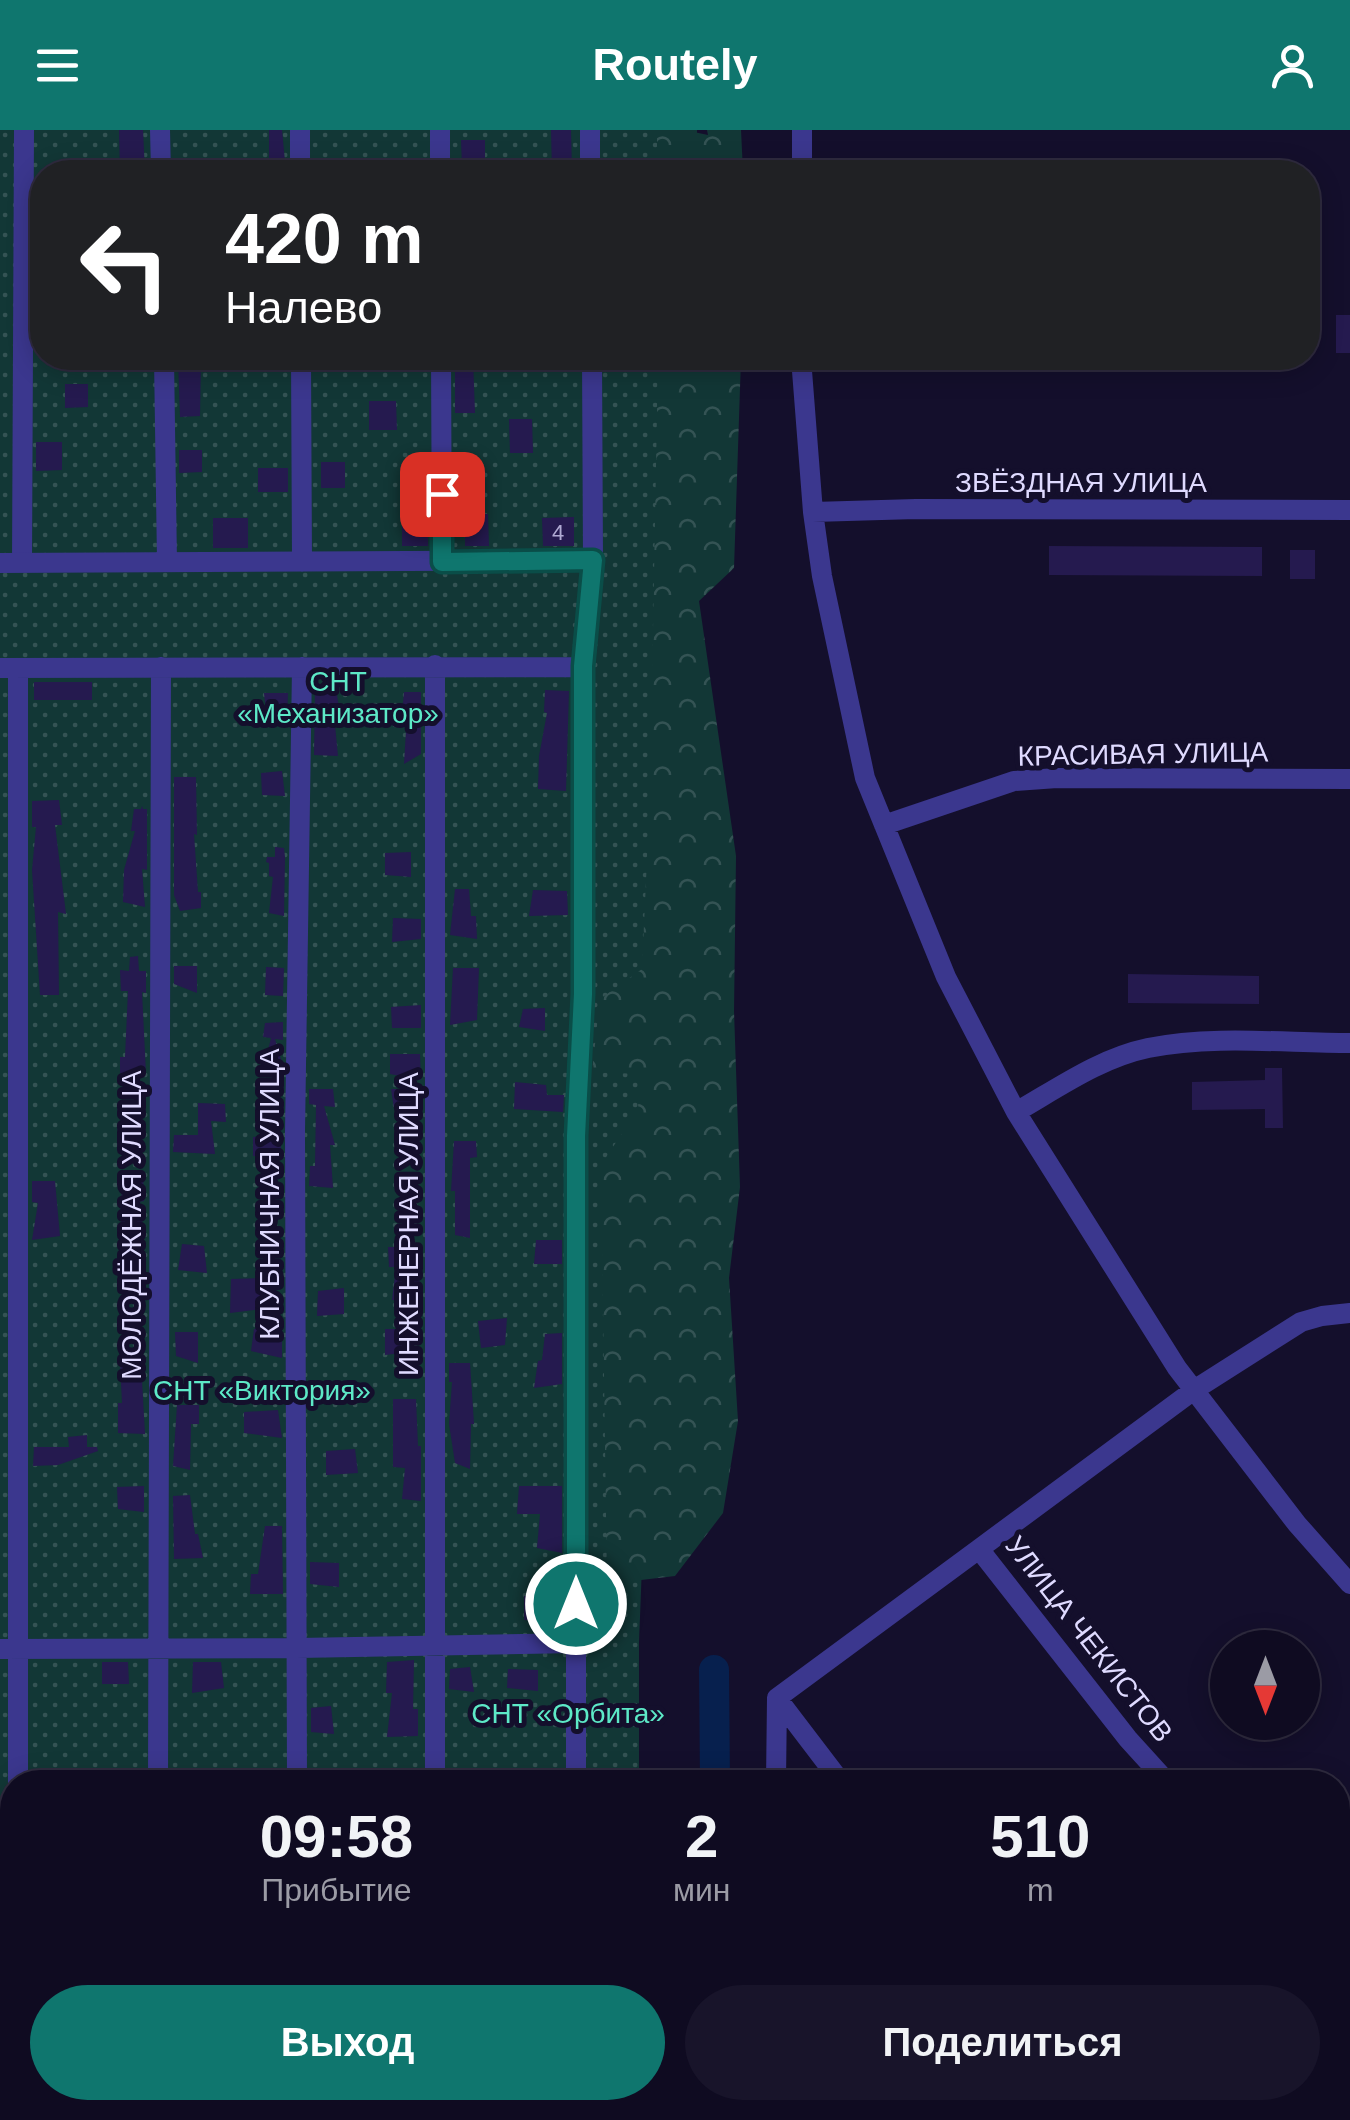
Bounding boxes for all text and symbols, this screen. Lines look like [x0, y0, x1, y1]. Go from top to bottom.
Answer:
icon: menu [30, 38, 85, 93]
icon: person [1265, 38, 1320, 93]
text: Routely [592, 39, 758, 90]
icon: left [60, 200, 190, 330]
text: 420 m [225, 200, 423, 278]
text: Налево [225, 282, 382, 333]
pin [400, 452, 485, 537]
icon: arrive [415, 467, 470, 522]
street label: ЗВЁЗДНАЯ УЛИЦА [955, 467, 1207, 498]
house number: 4 [552, 520, 564, 545]
park label: СНТ «Механизатор» [237, 666, 439, 729]
street label: КРАСИВАЯ УЛИЦА [1017, 736, 1269, 772]
street label: КЛУБНИЧНАЯ УЛИЦА [254, 1048, 285, 1340]
street label: МОЛОДЁЖНАЯ УЛИЦА [116, 1070, 147, 1380]
street label: ИНЖЕНЕРНАЯ УЛИЦА [393, 1072, 424, 1376]
park label: СНТ «Виктория» [153, 1375, 371, 1406]
street label: УЛИЦА ЧЕКИСТОВ [999, 1530, 1179, 1748]
position arrow [524, 1552, 628, 1656]
north arrow [1210, 1630, 1320, 1740]
map controls [1210, 1630, 1320, 1740]
park label: СНТ «Орбита» [471, 1698, 665, 1729]
text: 09:58 [260, 1803, 413, 1870]
text: 2 [685, 1803, 718, 1870]
text: 510 [990, 1803, 1090, 1870]
text: Прибытие [261, 1872, 412, 1908]
text: мин [673, 1872, 730, 1908]
text: m [1027, 1872, 1054, 1908]
button: Выход [30, 1985, 665, 2100]
button: Поделиться [685, 1985, 1320, 2100]

